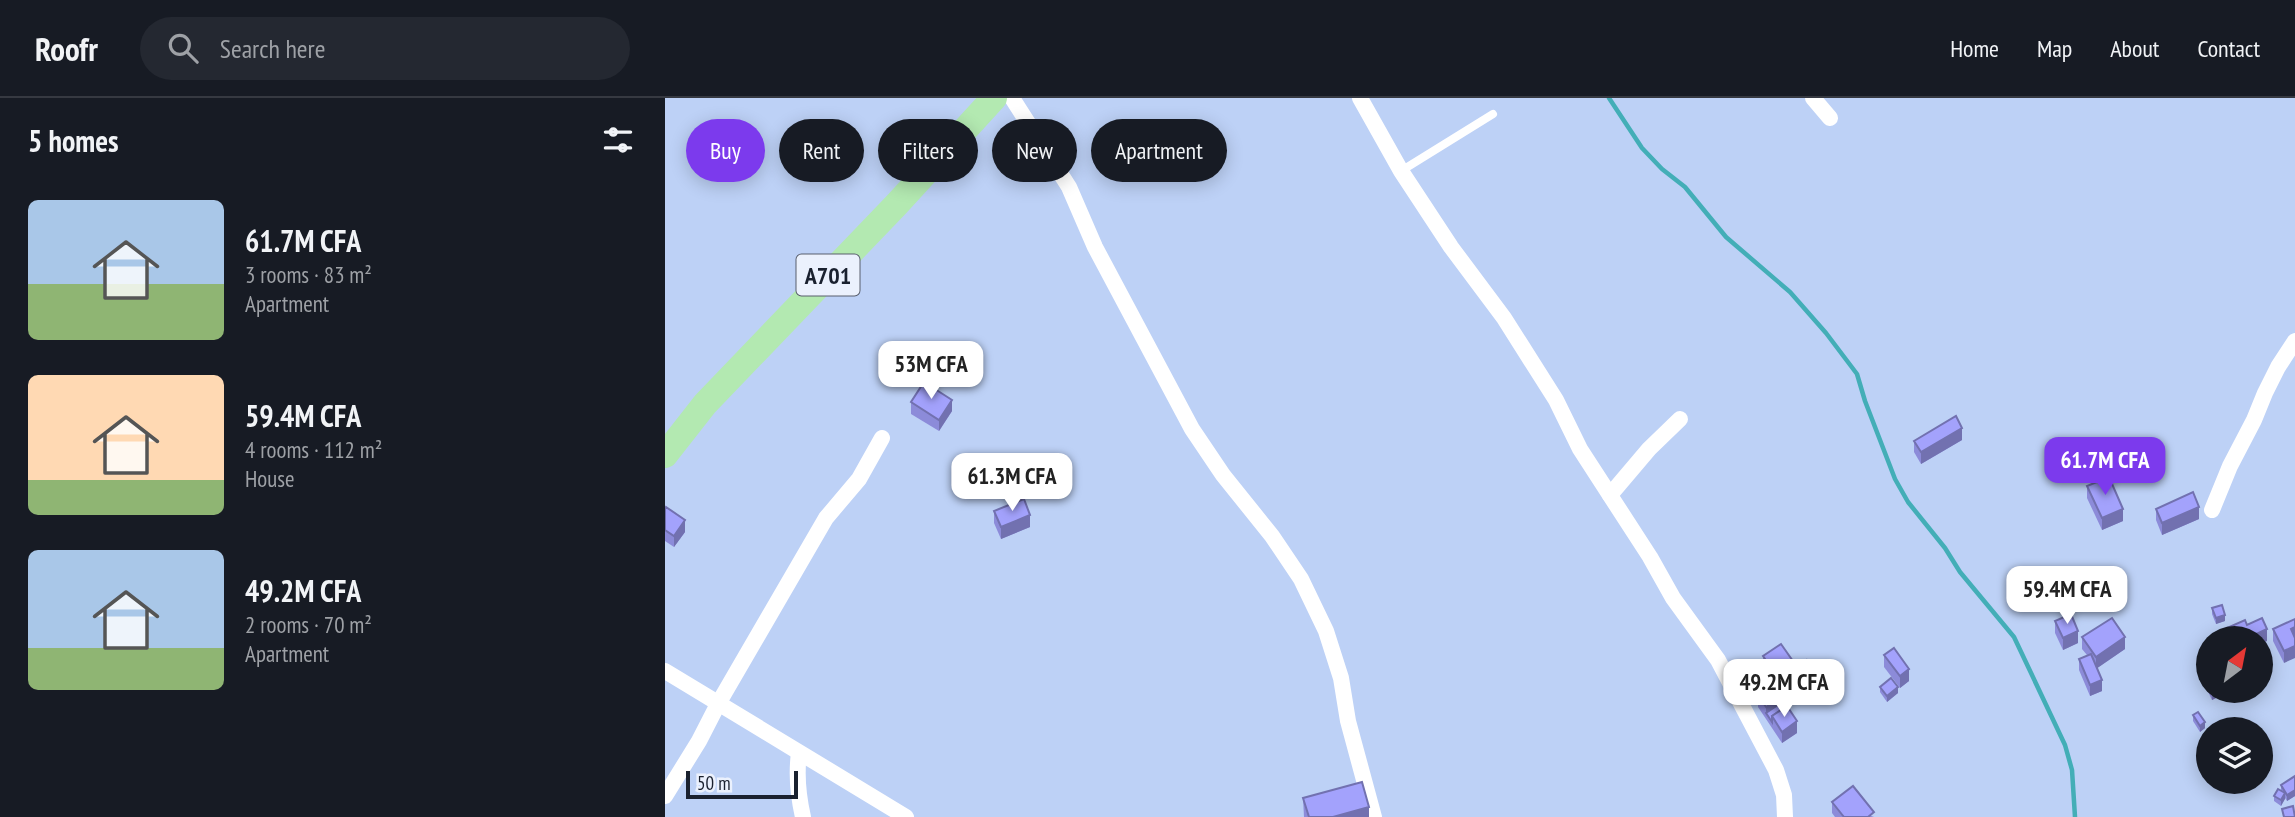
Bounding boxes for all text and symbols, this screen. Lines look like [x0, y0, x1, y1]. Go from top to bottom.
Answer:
search box [140, 17, 630, 80]
text: Roofr [35, 27, 98, 70]
icon: search [164, 29, 202, 67]
text: Search here [220, 32, 325, 65]
text: Home [1950, 33, 1999, 64]
text: Map [2037, 33, 2072, 64]
text: About [2110, 33, 2159, 64]
text: Contact [2197, 33, 2260, 64]
chip: Buy [686, 119, 765, 182]
chip: Rent [779, 119, 864, 182]
chip: Filters [878, 119, 978, 182]
chip: New [992, 119, 1077, 182]
chip: Apartment [1091, 119, 1227, 182]
text: 5 homes [28, 121, 119, 160]
icon: filters [599, 121, 637, 159]
text: 61.7M CFA [245, 221, 361, 260]
icon: home [84, 228, 168, 312]
road number: A701 [797, 254, 859, 295]
text: 3 rooms · 83 m² [245, 260, 372, 289]
text: Apartment [245, 289, 329, 318]
pin: 53M CFA [866, 342, 996, 401]
text: 53M CFA [894, 349, 968, 378]
text: 59.4M CFA [245, 396, 361, 435]
icon: home [84, 403, 168, 487]
text: 4 rooms · 112 m² [245, 435, 382, 464]
pin: 61.7M CFA [2025, 438, 2185, 497]
text: 61.7M CFA [2060, 445, 2150, 474]
pin: 61.3M CFA [932, 454, 1092, 513]
text: 61.3M CFA [967, 461, 1057, 490]
text: House [245, 464, 295, 493]
pin: 59.4M CFA [1987, 566, 2147, 626]
text: 49.2M CFA [245, 571, 361, 610]
text: 59.4M CFA [2022, 574, 2112, 603]
icon: home [84, 578, 168, 662]
text: 2 rooms · 70 m² [245, 610, 372, 639]
north arrow [2196, 626, 2273, 704]
map controls [2196, 626, 2273, 794]
text: Apartment [245, 639, 329, 668]
pin: 49.2M CFA [1704, 660, 1864, 719]
text: 49.2M CFA [1739, 667, 1829, 696]
button: layers [2196, 717, 2273, 794]
scale bar [686, 768, 798, 800]
text: 50 m [697, 771, 731, 795]

